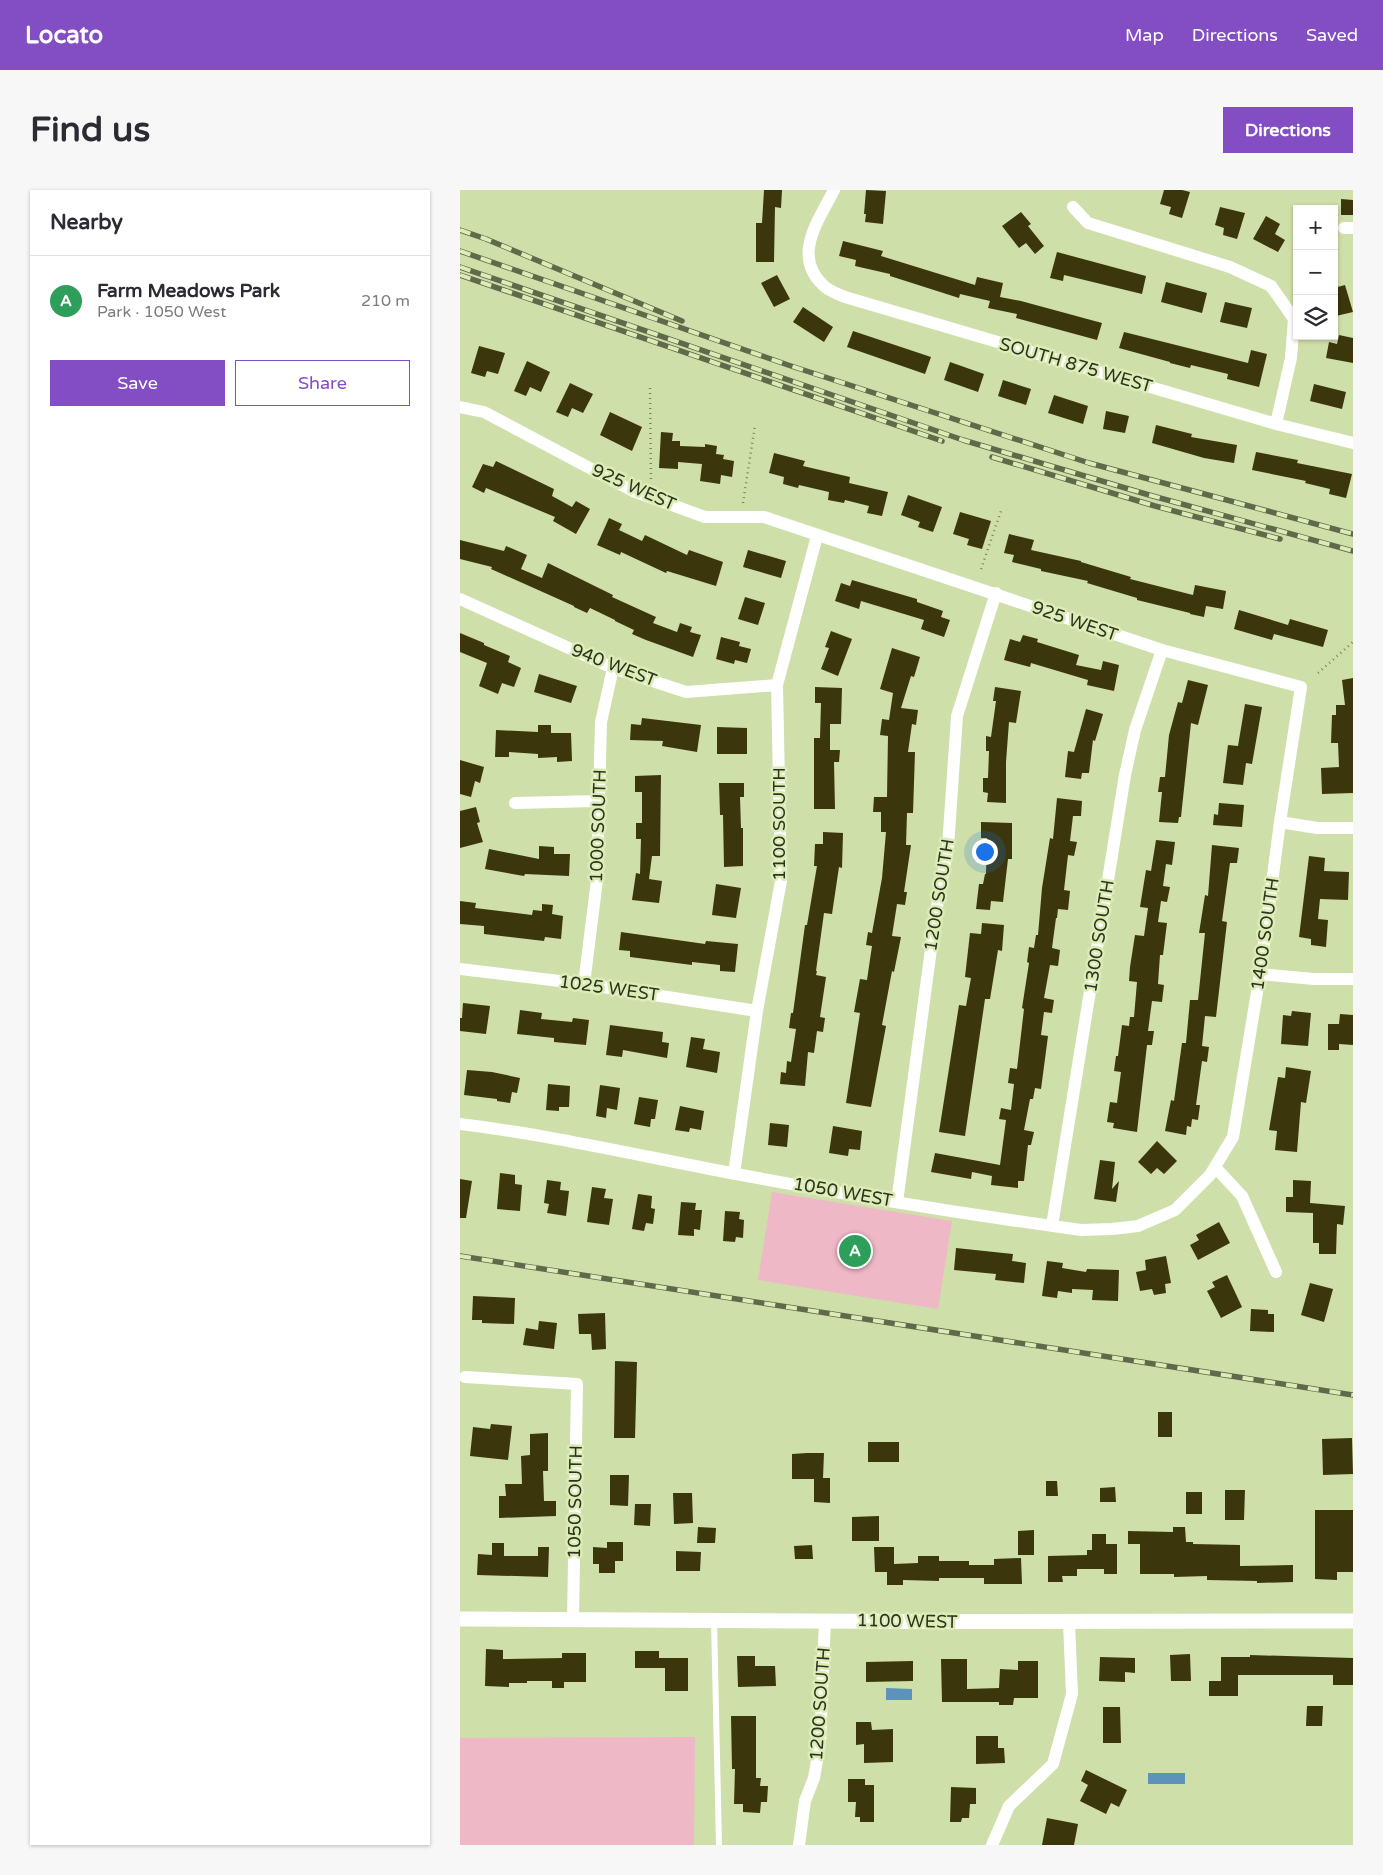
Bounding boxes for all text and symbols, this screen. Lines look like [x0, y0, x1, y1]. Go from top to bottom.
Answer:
text: Locato [25, 21, 103, 50]
text: Map [1125, 24, 1164, 46]
text: Directions [1192, 24, 1278, 46]
text: Saved [1306, 24, 1358, 46]
button: Directions [1223, 107, 1353, 153]
text: Find us [30, 109, 150, 151]
map controls [1293, 205, 1338, 340]
button: + [1293, 205, 1338, 250]
text: Nearby [50, 210, 123, 235]
button: − [1293, 250, 1338, 295]
text: Farm Meadows Park [97, 280, 280, 302]
text: A [60, 291, 72, 311]
text: 210 m [361, 291, 410, 311]
button: layers [1293, 295, 1338, 340]
text: Park · 1050 West [97, 302, 226, 322]
street label: SOUTH 875 WEST [997, 333, 1155, 397]
button: Save [50, 360, 225, 406]
button: Share [235, 360, 410, 406]
street label: 925 WEST [589, 459, 679, 515]
street label: 925 WEST [1029, 596, 1121, 646]
street label: 940 WEST [568, 639, 660, 691]
street label: 1100 SOUTH [768, 767, 790, 881]
street label: 1000 SOUTH [585, 769, 611, 883]
street label: 1200 SOUTH [919, 837, 959, 953]
your location [972, 839, 998, 865]
street label: 1400 SOUTH [1246, 876, 1284, 992]
street label: 1300 SOUTH [1079, 878, 1119, 994]
street label: 1025 WEST [557, 970, 661, 1006]
street label: 1050 WEST [791, 1172, 895, 1212]
pin: A [839, 1232, 871, 1270]
street label: 1050 SOUTH [563, 1445, 587, 1559]
street label: 1100 WEST [856, 1609, 958, 1633]
street label: 1200 SOUTH [805, 1646, 835, 1762]

